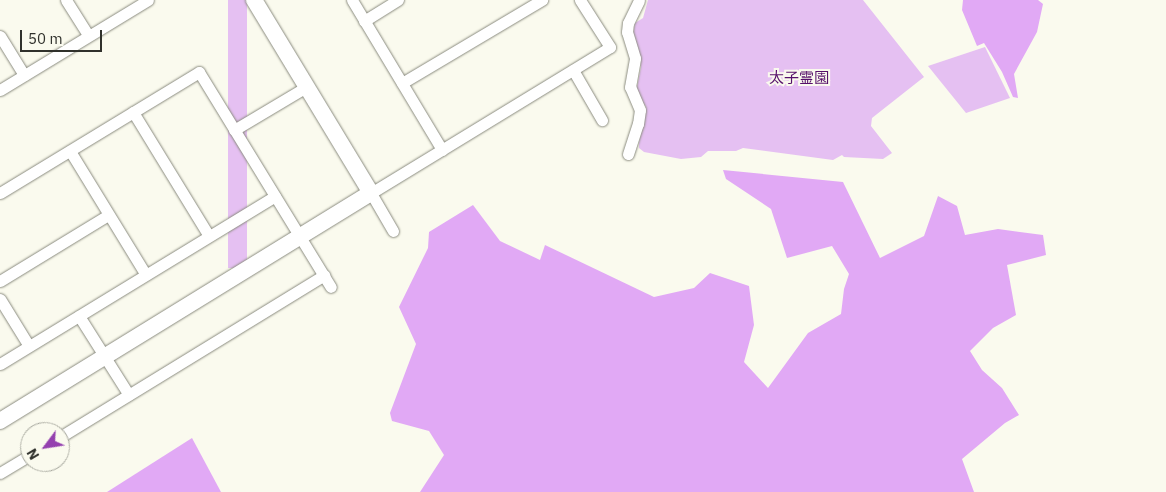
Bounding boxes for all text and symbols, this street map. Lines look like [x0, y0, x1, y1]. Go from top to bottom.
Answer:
scale bar [22, 20, 105, 52]
text: 50 m [28, 29, 63, 48]
park label: 太子霊園 [769, 69, 829, 87]
north arrow [20, 422, 70, 472]
text: N [23, 445, 43, 463]

